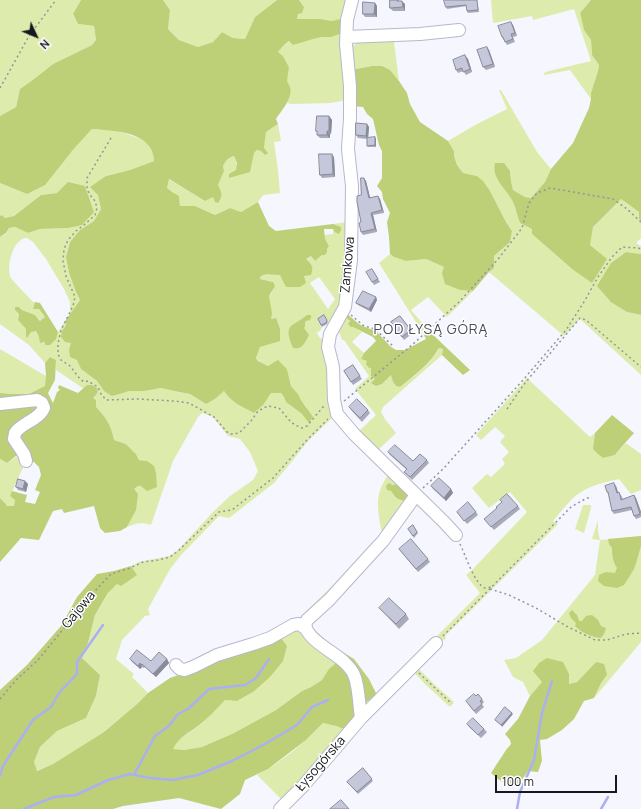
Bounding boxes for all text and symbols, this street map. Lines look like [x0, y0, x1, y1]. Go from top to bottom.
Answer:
north arrow [16, 16, 56, 56]
text: N [37, 37, 53, 53]
street label: Zamkowa [338, 236, 358, 294]
district label: POD ŁYSĄ GÓRĄ [374, 322, 488, 338]
street label: Gajowa [59, 588, 99, 632]
street label: Łysogórska [293, 733, 349, 795]
scale bar [497, 767, 619, 793]
text: 100 m [502, 773, 534, 790]

